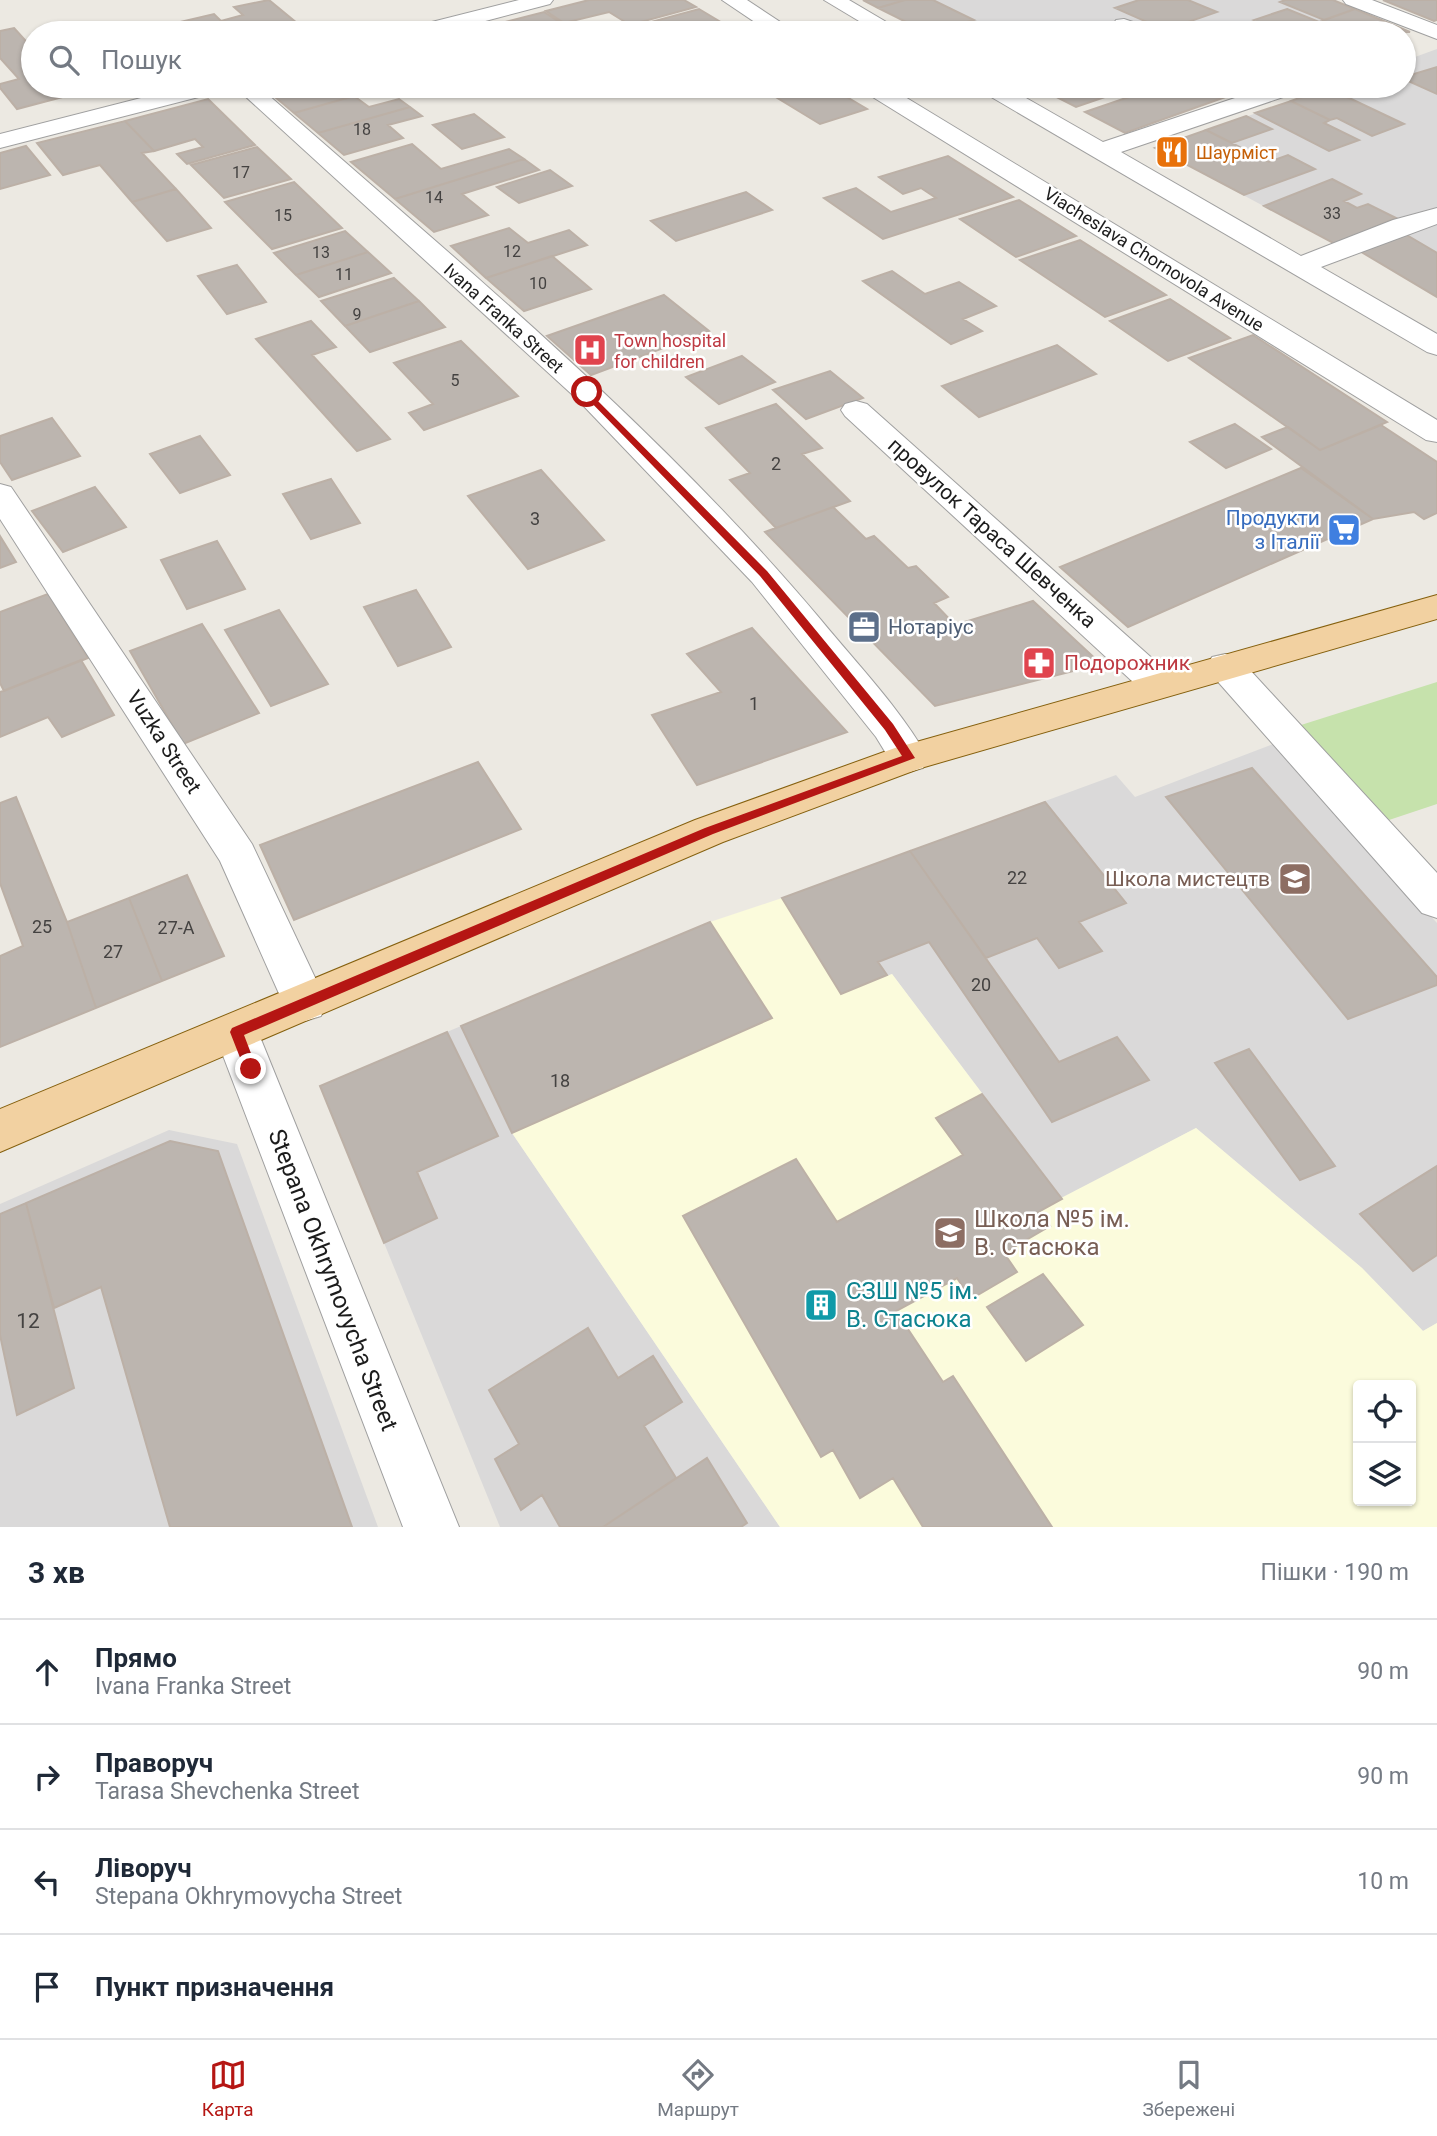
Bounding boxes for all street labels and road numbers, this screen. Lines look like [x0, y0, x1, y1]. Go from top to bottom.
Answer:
street label: Viacheslava Chornovola Avenue [1040, 183, 1268, 335]
street label: Ivana Franka Street [440, 259, 568, 377]
street label: провулок Тараса Шевченка [883, 433, 1101, 633]
street label: Vuzka Street [122, 686, 206, 798]
street label: Stepana Okhrymovycha Street [262, 1125, 404, 1435]

